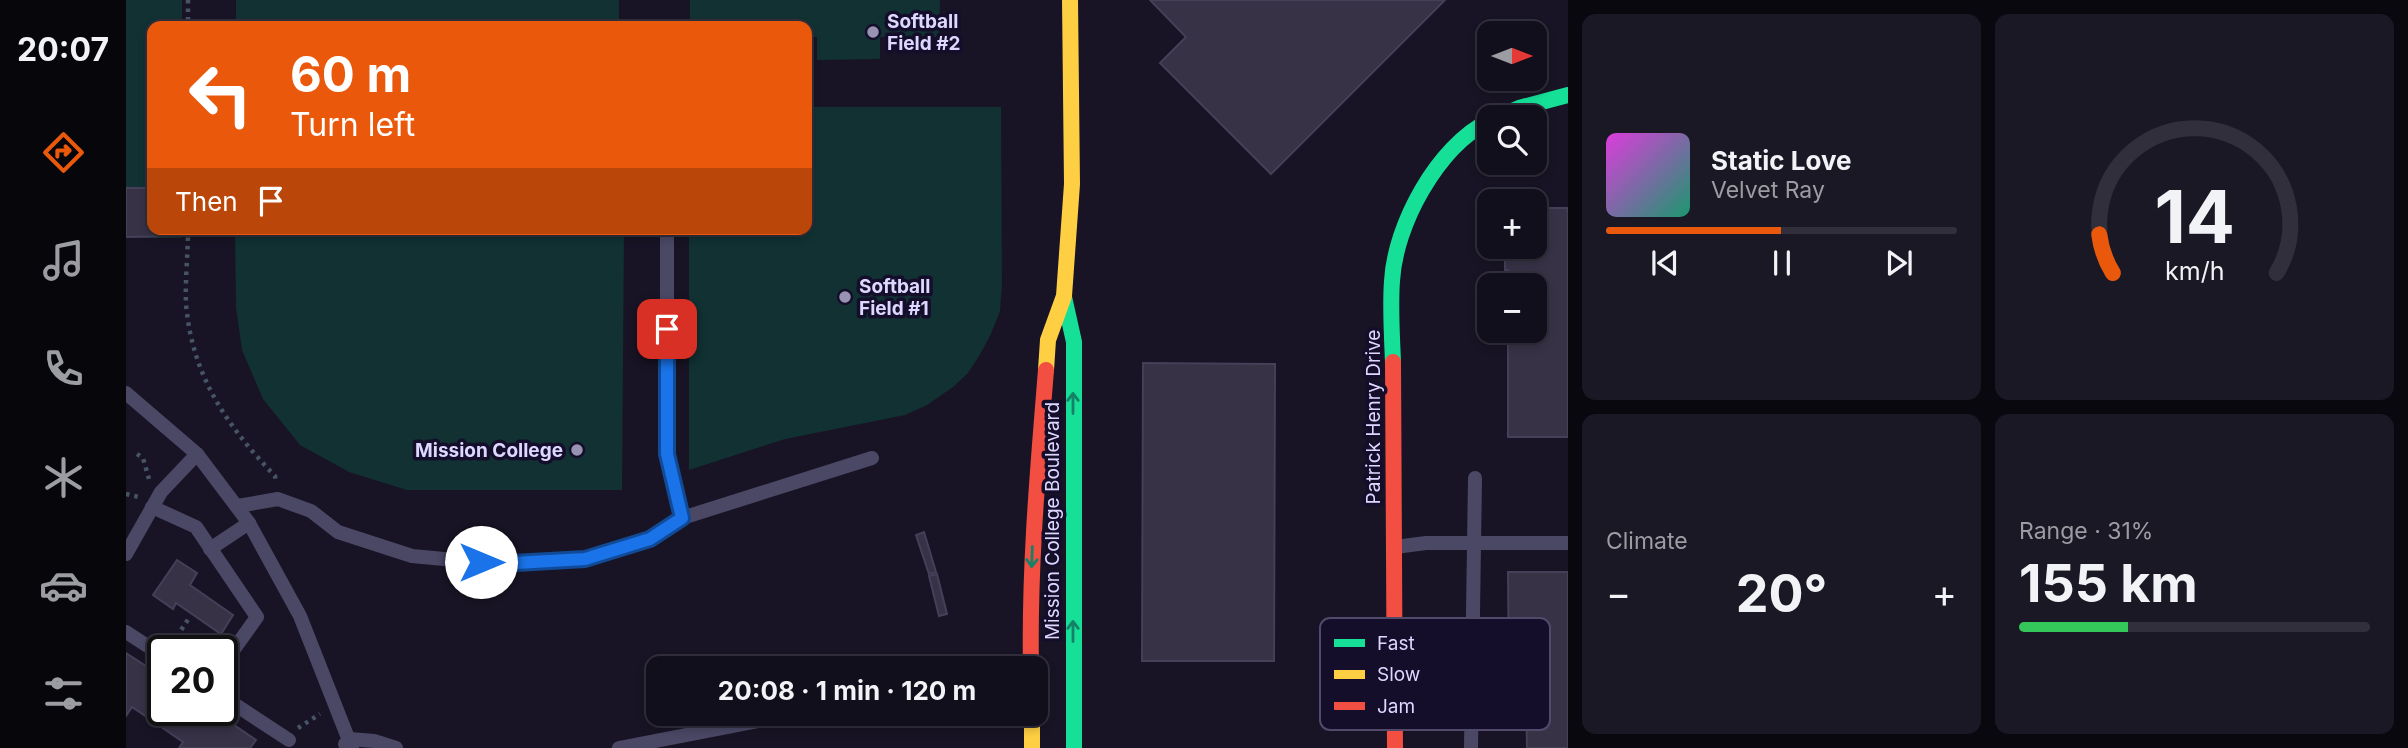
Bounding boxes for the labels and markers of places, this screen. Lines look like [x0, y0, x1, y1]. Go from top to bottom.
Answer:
place label: Softball Field #2 [887, 10, 961, 55]
marker: Softball Field #2 [865, 24, 881, 40]
place label: Softball Field #1 [859, 275, 930, 320]
marker: Softball Field #1 [837, 289, 853, 305]
pin [637, 299, 697, 359]
place label: Mission College [415, 439, 563, 462]
marker: Mission College [569, 442, 585, 458]

